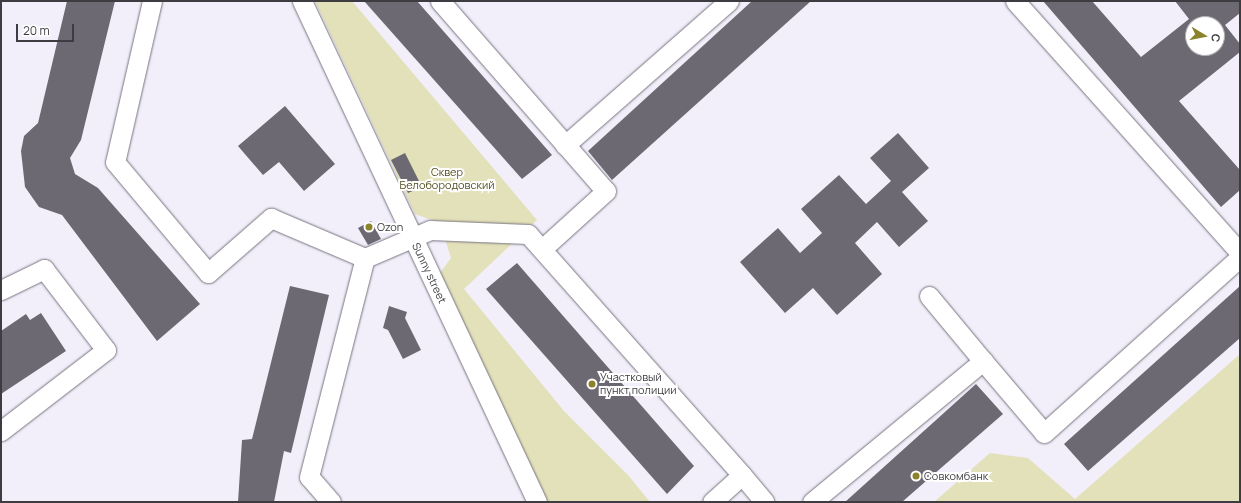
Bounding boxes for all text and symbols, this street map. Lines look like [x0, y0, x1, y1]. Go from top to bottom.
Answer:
scale bar [18, 16, 76, 42]
north arrow [1185, 16, 1225, 56]
text: 20 m [23, 22, 50, 39]
text: С [1208, 33, 1224, 43]
park label: Сквер Белобородовский [400, 166, 494, 192]
place label: Ozon [377, 220, 403, 234]
marker: Ozon [364, 222, 374, 232]
street label: Sunny street [409, 241, 449, 305]
place label: Участковый пункт полиции [600, 371, 676, 397]
marker: Участковый пункт полиции [587, 379, 597, 389]
place label: Совкомбанк [924, 469, 988, 483]
marker: Совкомбанк [911, 471, 921, 481]

